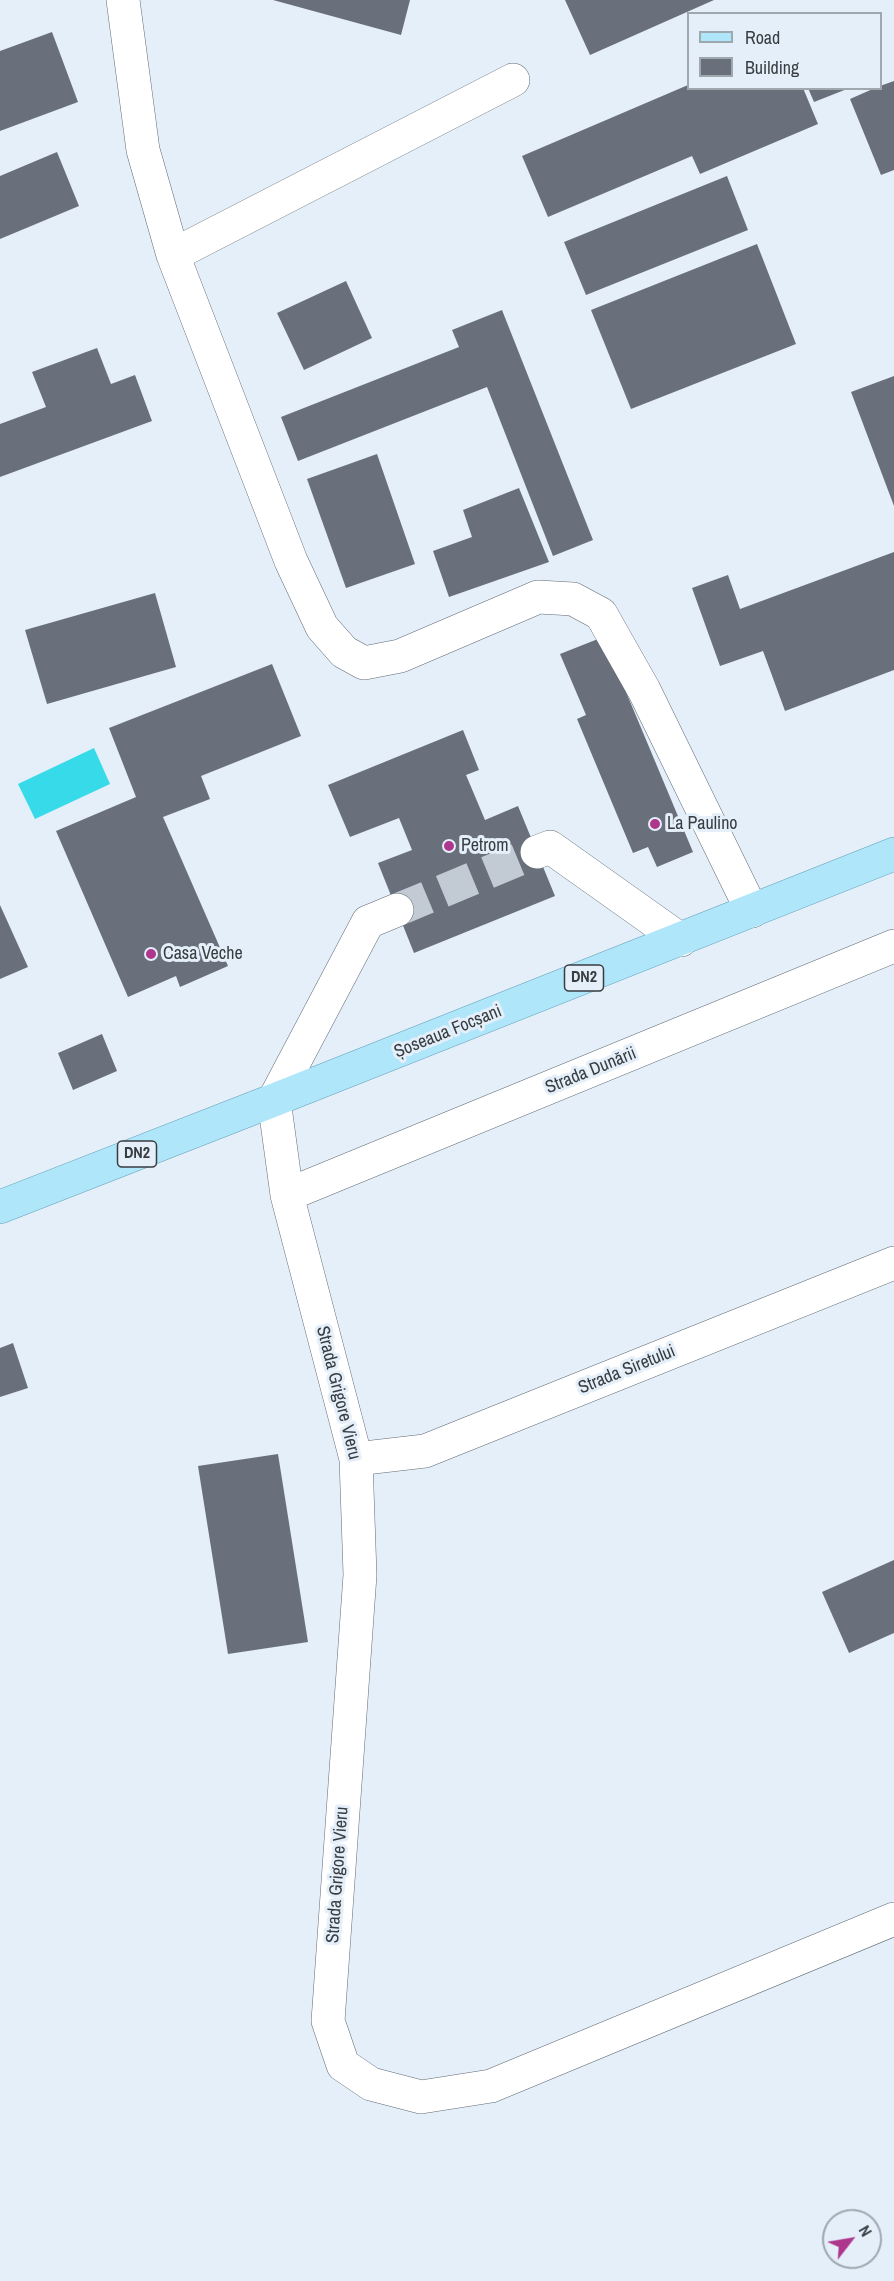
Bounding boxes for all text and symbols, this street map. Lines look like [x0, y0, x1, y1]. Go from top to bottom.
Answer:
legend [687, 12, 882, 90]
text: Road [745, 25, 780, 50]
text: Building [745, 55, 799, 80]
place label: La Paulino [667, 813, 738, 835]
marker: La Paulino [648, 817, 662, 831]
place label: Petrom [461, 835, 509, 857]
marker: Petrom [442, 839, 456, 853]
place label: Casa Veche [163, 943, 243, 965]
marker: Casa Veche [144, 947, 158, 961]
road number: DN2 [564, 965, 604, 991]
street label: Șoseaua Focșani [391, 1001, 505, 1063]
street label: Strada Dunării [542, 1043, 640, 1099]
road number: DN2 [118, 1141, 156, 1167]
street label: Strada Grigore Vieru [311, 1324, 365, 1462]
street label: Strada Siretului [575, 1341, 679, 1399]
street label: Strada Grigore Vieru [322, 1806, 354, 1944]
north arrow [822, 2209, 882, 2269]
text: N [854, 2221, 878, 2240]

